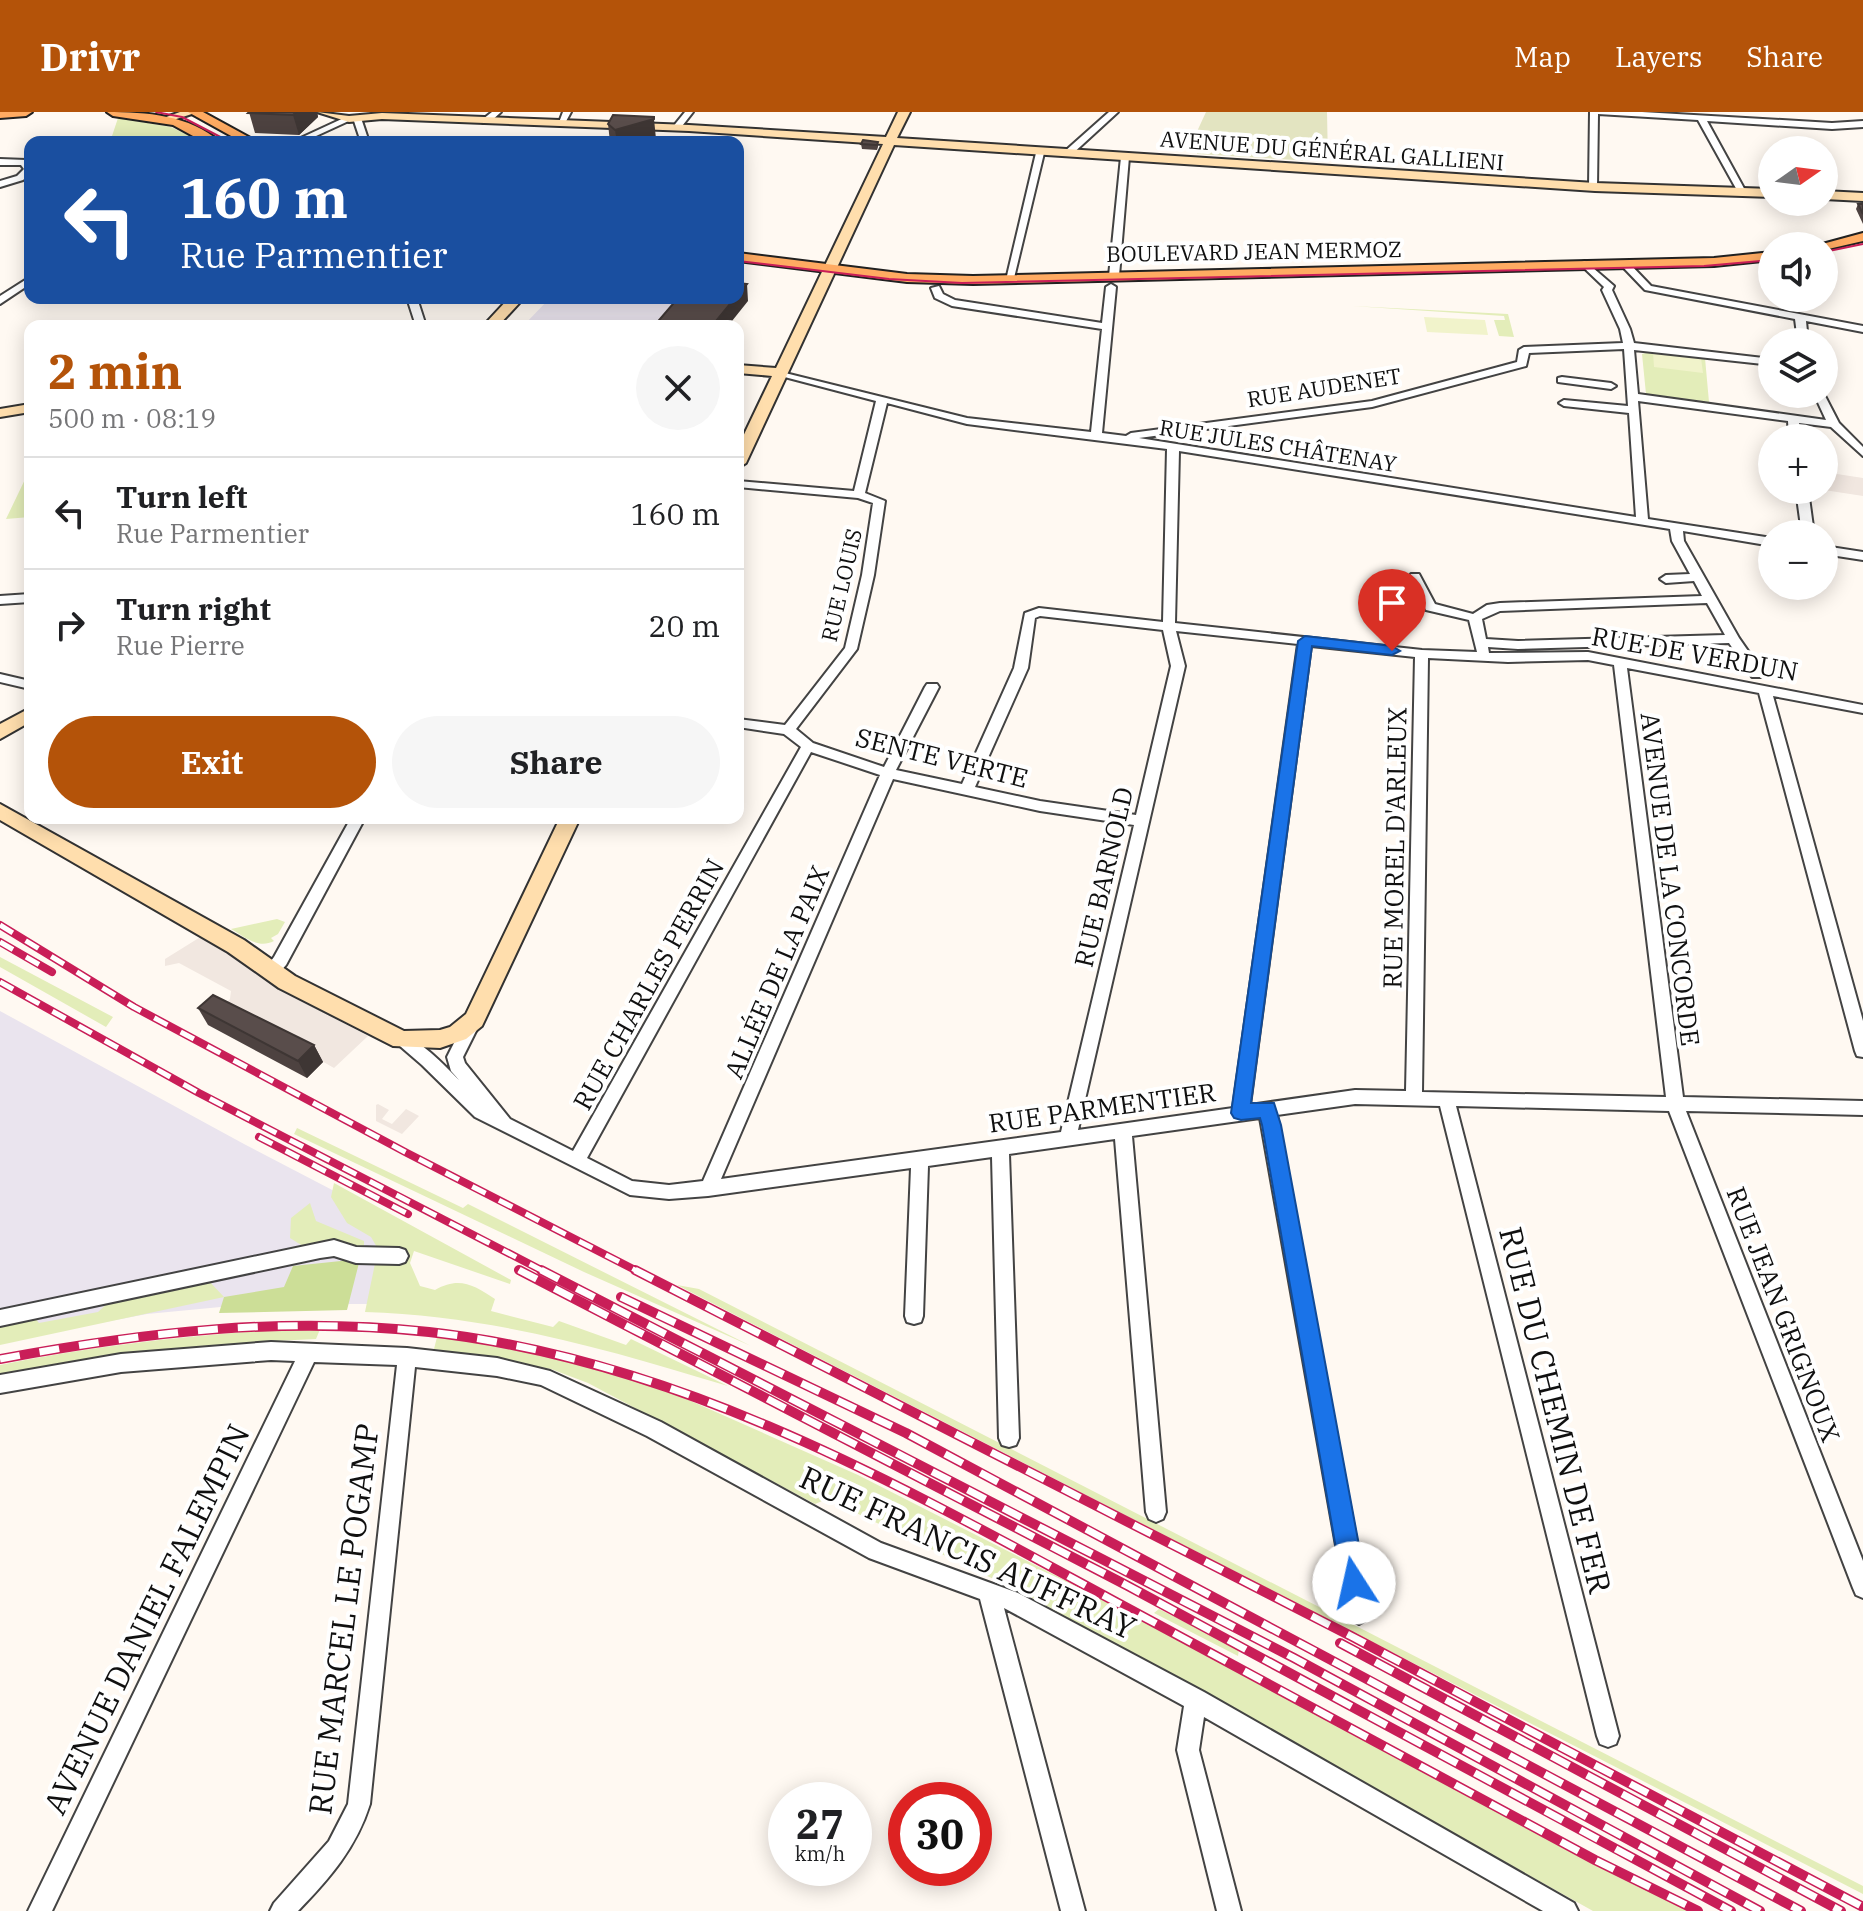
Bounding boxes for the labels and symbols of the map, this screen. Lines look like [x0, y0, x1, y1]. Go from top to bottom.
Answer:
street label: AVENUE DU GÉNÉRAL GALLIENI [1159, 124, 1505, 176]
north arrow [1758, 136, 1838, 216]
street label: BOULEVARD JEAN MERMOZ [1106, 234, 1402, 268]
street label: RUE AUDENET [1245, 360, 1403, 414]
street label: RUE JULES CHÂTENAY [1157, 412, 1399, 478]
street label: RUE LOUIS [814, 526, 868, 644]
pin [1358, 569, 1426, 651]
street label: RUE DE VERDUN [1589, 618, 1801, 688]
street label: RUE MOREL D'ARLEUX [1375, 707, 1413, 989]
street label: AVENUE DE LA CONCORDE [1634, 710, 1708, 1048]
street label: SENTE VERTE [852, 719, 1032, 795]
street label: RUE BARNOLD [1066, 784, 1140, 970]
street label: RUE CHARLES PERRIN [565, 852, 731, 1116]
street label: ALLÉE DE LA PAIX [716, 860, 836, 1084]
street label: RUE PARMENTIER [986, 1074, 1218, 1140]
street label: RUE JEAN GRIGNOUX [1720, 1181, 1848, 1447]
street label: RUE DU CHEMIN DE FER [1490, 1222, 1622, 1598]
street label: AVENUE DANIEL FALEMPIN [33, 1417, 259, 1821]
street label: RUE MARCEL LE POGAMP [298, 1421, 388, 1817]
street label: RUE FRANCIS AUFFRAY [793, 1456, 1143, 1648]
position arrow [1312, 1541, 1396, 1625]
speed limit sign: 30 [888, 1782, 992, 1886]

